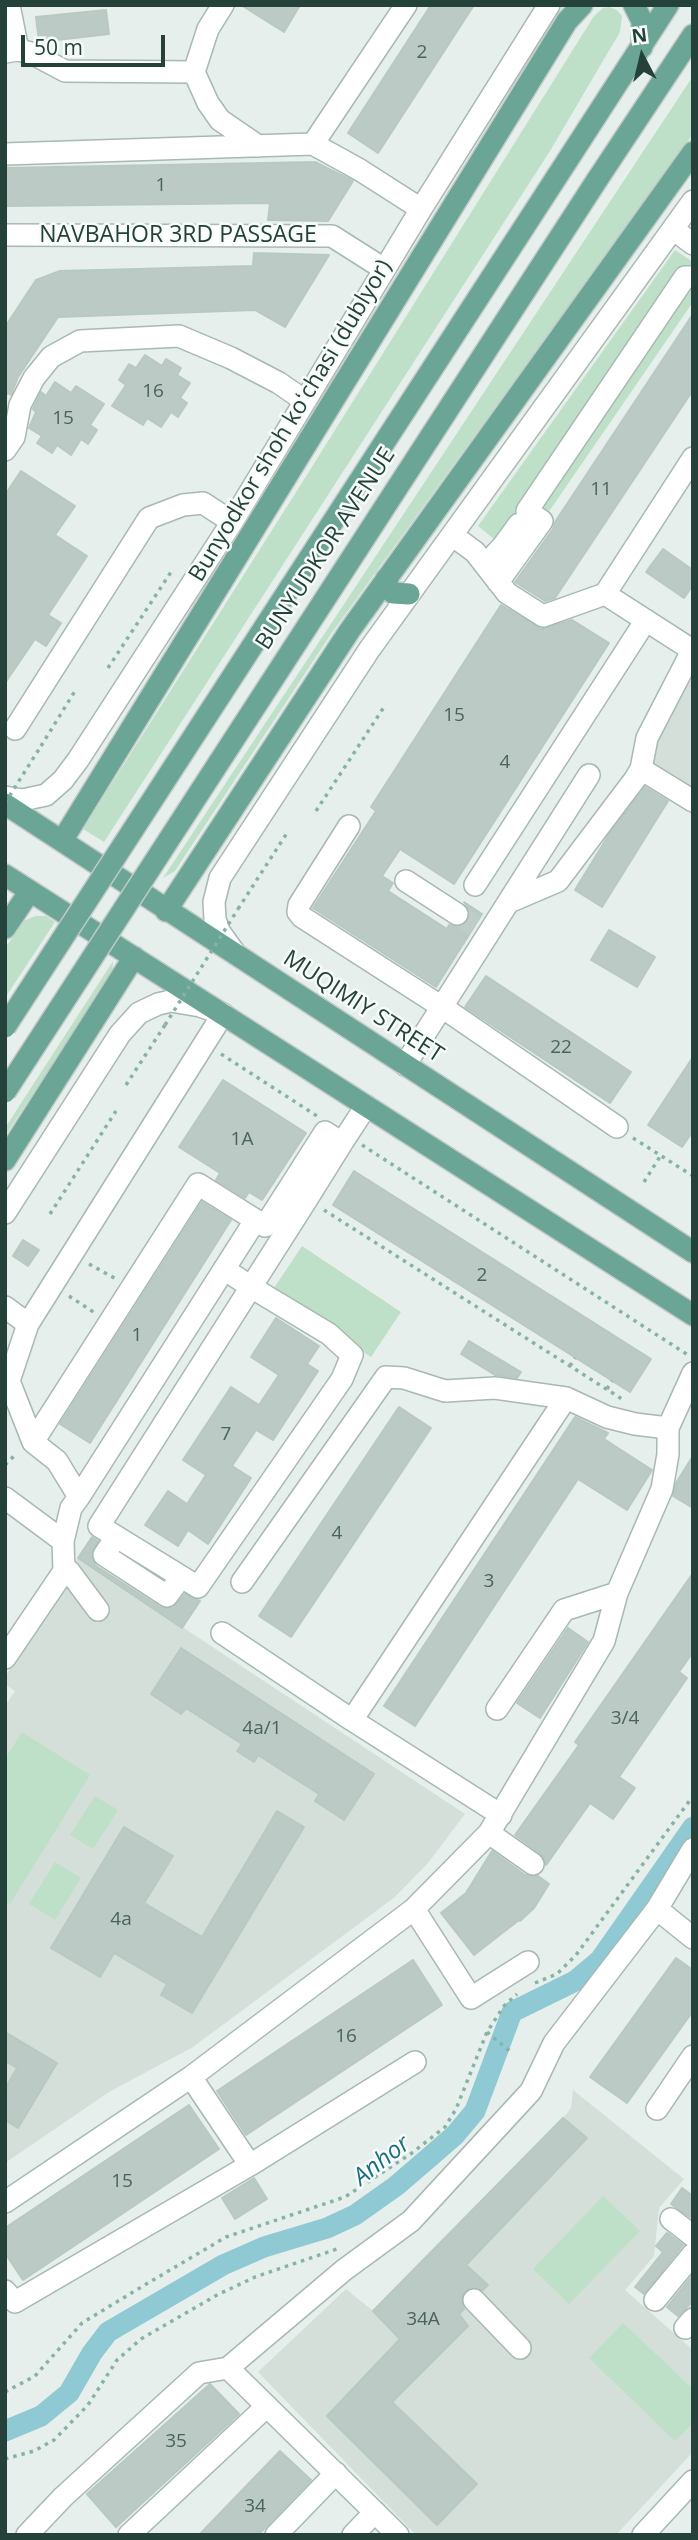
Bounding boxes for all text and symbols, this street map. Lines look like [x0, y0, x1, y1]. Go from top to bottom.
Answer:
scale bar [24, 21, 168, 65]
north arrow [607, 21, 677, 91]
text: N [630, 21, 649, 49]
text: 50 m [34, 33, 83, 61]
house number: 2 [417, 42, 427, 64]
house number: 1 [156, 175, 166, 197]
street label: NAVBAHOR 3RD PASSAGE [39, 221, 317, 249]
street label: Bunyodkor shoh koʻchasi (dublyor) [184, 255, 398, 587]
house number: 16 [142, 381, 164, 403]
house number: 15 [52, 408, 74, 430]
street label: BUNYUDKOR AVENUE [250, 443, 402, 655]
house number: 11 [590, 479, 612, 501]
house number: 15 [443, 705, 465, 727]
house number: 4 [500, 752, 510, 774]
street label: MUQIMIY STREET [278, 945, 448, 1069]
house number: 22 [550, 1037, 572, 1059]
house number: 1А [231, 1129, 253, 1151]
house number: 2 [477, 1265, 487, 1287]
house number: 1 [132, 1325, 142, 1347]
house number: 7 [221, 1424, 231, 1446]
house number: 4 [332, 1523, 342, 1545]
house number: 3 [484, 1571, 494, 1593]
house number: 3/4 [611, 1708, 639, 1730]
house number: 4a/1 [242, 1718, 282, 1740]
house number: 4a [110, 1909, 132, 1931]
house number: 16 [335, 2026, 357, 2048]
water label: Anhor [348, 2130, 416, 2192]
house number: 15 [111, 2171, 133, 2193]
house number: 34A [406, 2309, 440, 2331]
house number: 35 [165, 2431, 187, 2453]
house number: 34 [244, 2496, 266, 2518]

